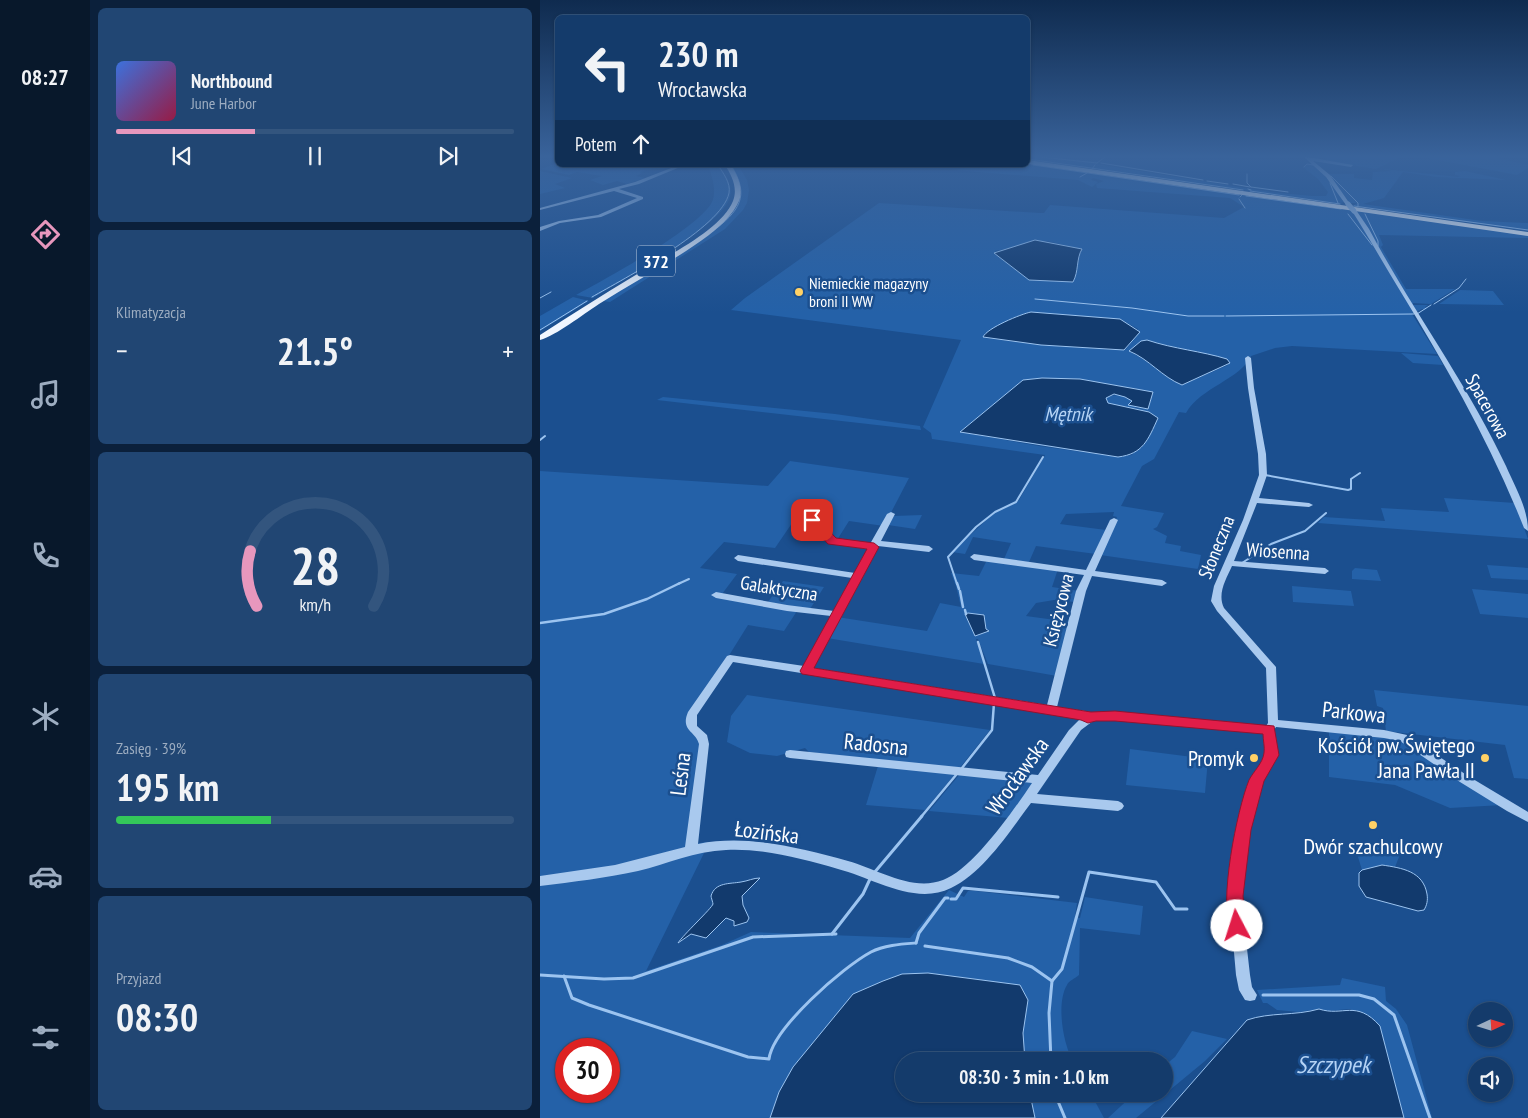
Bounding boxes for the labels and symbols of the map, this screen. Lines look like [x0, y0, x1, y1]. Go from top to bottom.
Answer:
road number: 372 [637, 246, 675, 276]
place label: Niemieckie magazyny broni II WW [809, 273, 928, 311]
marker: Niemieckie magazyny broni II WW [793, 286, 805, 298]
street label: Spacerowa [1460, 369, 1516, 443]
water label: Mętnik [1044, 401, 1094, 427]
pin [791, 499, 833, 541]
street label: Słoneczna [1192, 512, 1240, 582]
street label: Wiosenna [1245, 537, 1311, 565]
street label: Galaktyczna [739, 570, 819, 606]
street label: Księżycowa [1037, 571, 1079, 649]
street label: Parkowa [1321, 695, 1387, 729]
street label: Radosna [843, 727, 909, 761]
place label: Kościół pw. Świętego Jana Pawła II [1318, 731, 1475, 784]
street label: Wrocławska [979, 732, 1055, 820]
place label: Promyk [1188, 744, 1244, 772]
street label: Leśna [663, 751, 697, 797]
marker: Promyk [1248, 752, 1260, 764]
marker: Kościół pw. Świętego Jana Pawła II [1479, 752, 1491, 764]
street label: Łozińska [733, 814, 801, 850]
marker: Dwór szachulcowy [1367, 819, 1379, 831]
place label: Dwór szachulcowy [1303, 832, 1443, 860]
position arrow [1210, 899, 1262, 951]
north arrow [1468, 1002, 1512, 1048]
speed limit sign: 30 [555, 1038, 620, 1103]
water label: Szczypek [1296, 1049, 1373, 1080]

